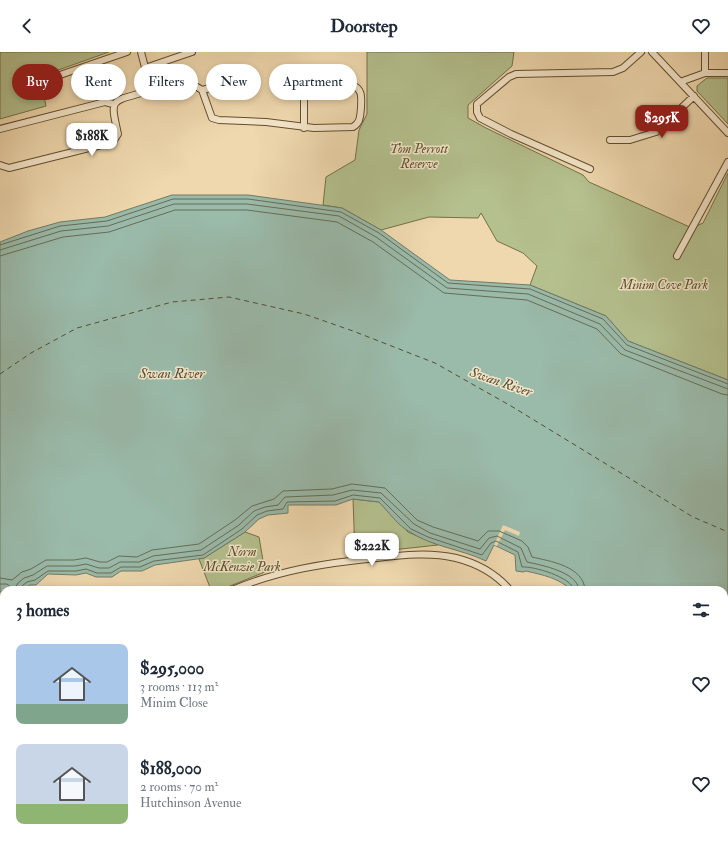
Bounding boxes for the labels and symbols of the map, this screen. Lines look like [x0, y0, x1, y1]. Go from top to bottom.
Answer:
pin: $295K [634, 105, 690, 139]
pin: $188K [64, 123, 120, 157]
park label: Tom Perrott Reserve [390, 141, 449, 172]
park label: Minim Cove Park [619, 277, 708, 293]
water label: Swan River [467, 363, 535, 401]
water label: Swan River [139, 365, 205, 382]
pin: $222K [344, 533, 400, 567]
park label: Norm McKenzie Park [202, 544, 281, 575]

